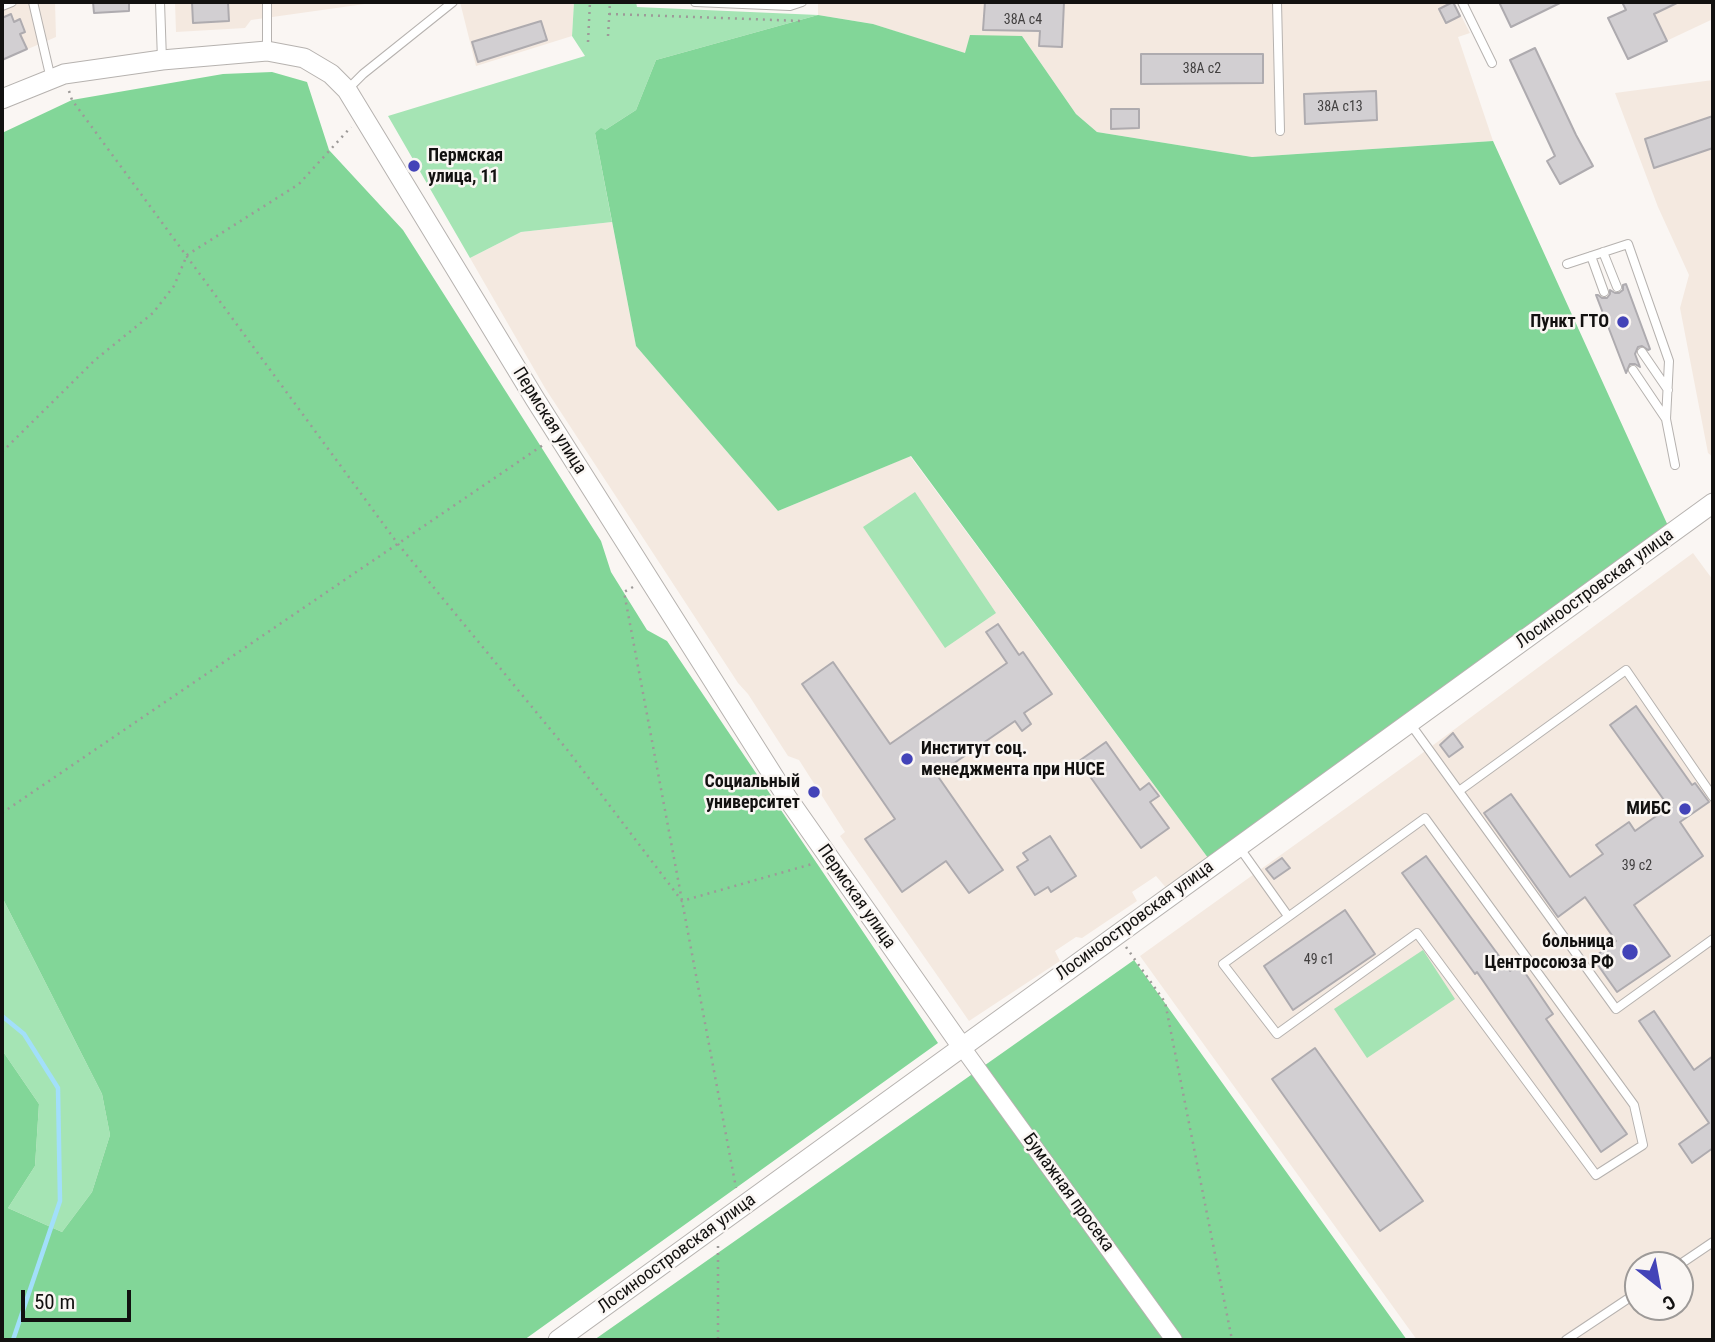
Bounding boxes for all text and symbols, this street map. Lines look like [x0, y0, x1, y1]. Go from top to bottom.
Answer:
house number: 38А с4 [1004, 12, 1042, 28]
house number: 38А с2 [1183, 61, 1221, 77]
house number: 38А с13 [1317, 99, 1363, 115]
place label: Пермская улица, 11 [428, 145, 503, 188]
marker: Пермская улица, 11 [406, 158, 422, 174]
place label: Пункт ГТО [1530, 311, 1609, 333]
marker: Пункт ГТО [1615, 314, 1631, 330]
street label: Пермская улица [507, 364, 591, 478]
street label: Лосиноостровская улица [1512, 525, 1678, 653]
place label: Институт соц. менеджмента при HUCE [921, 738, 1104, 780]
marker: Институт соц. менеджмента при HUCE [899, 751, 915, 767]
place label: Социальный университет [705, 771, 800, 814]
marker: Социальный университет [806, 784, 822, 800]
place label: МИБС [1626, 798, 1671, 820]
marker: МИБС [1677, 801, 1693, 817]
street label: Пермская улица [812, 841, 900, 953]
street label: Лосиноостровская улица [1052, 857, 1218, 985]
house number: 39 с2 [1622, 858, 1652, 874]
place label: больница Центросоюза РФ [1485, 931, 1614, 974]
marker: больница Центросоюза РФ [1620, 942, 1640, 962]
house number: 49 с1 [1304, 952, 1334, 968]
street label: Бумажная просека [1018, 1130, 1118, 1256]
street label: Лосиноостровская улица [594, 1190, 760, 1318]
north arrow [1624, 1251, 1694, 1321]
scale bar [24, 1276, 135, 1320]
text: 50 m [34, 1290, 75, 1314]
text: С [1658, 1290, 1680, 1315]

